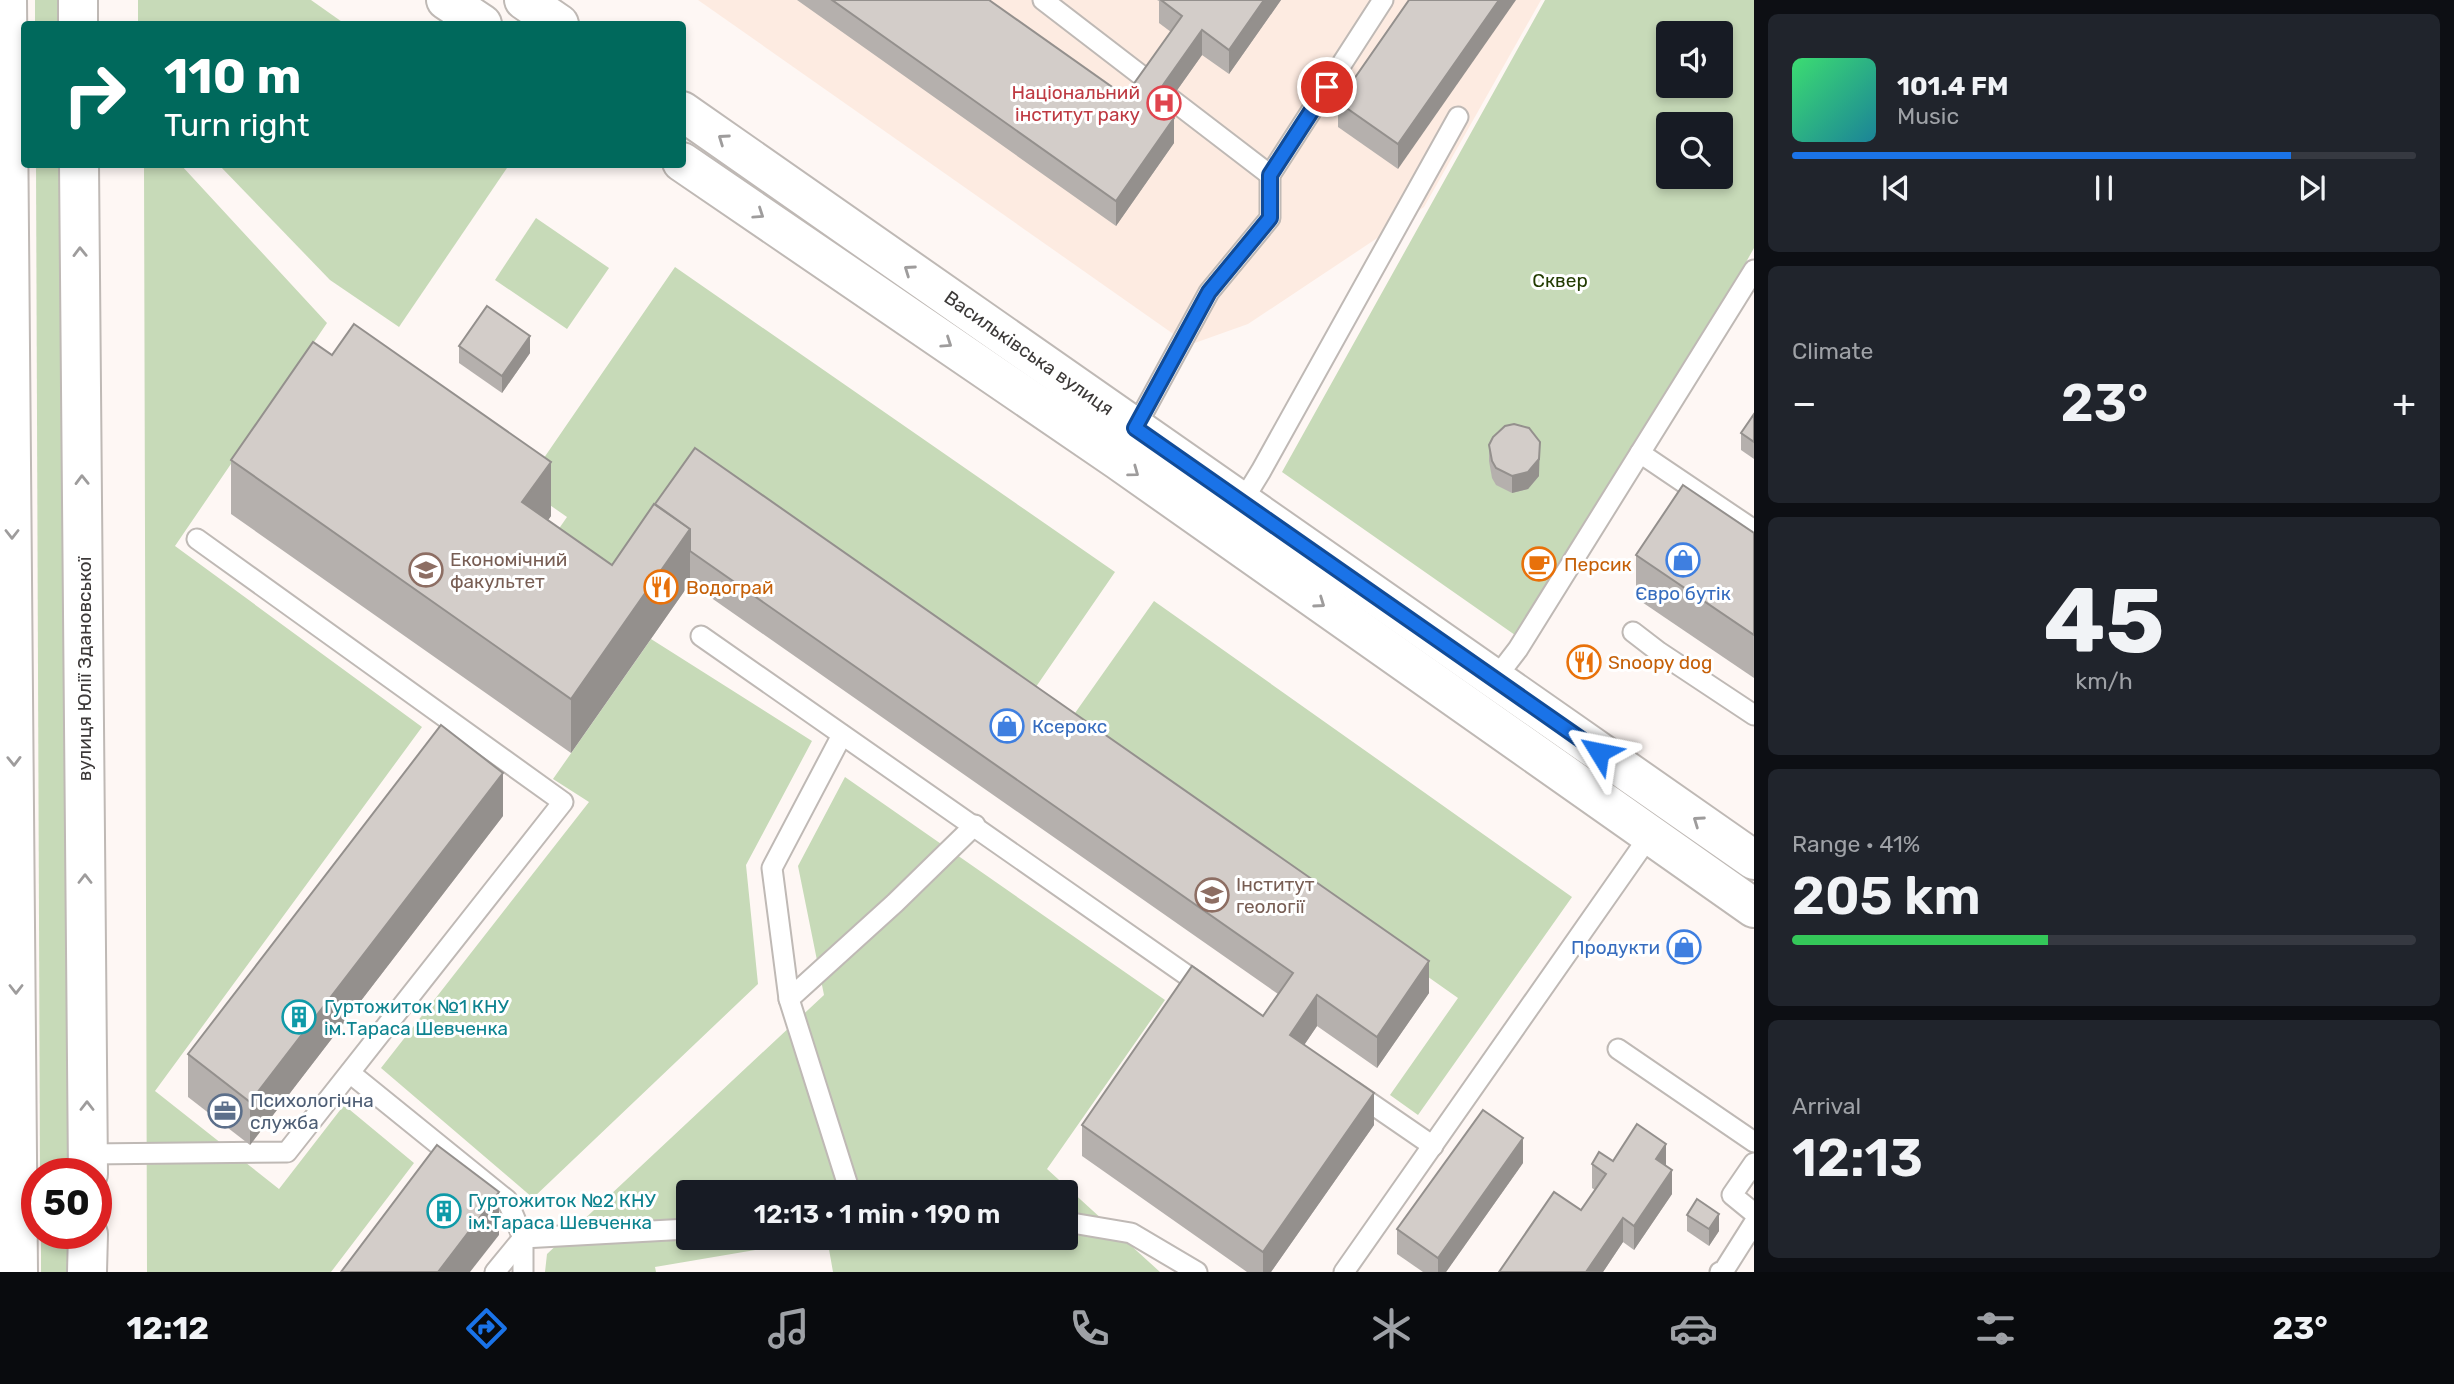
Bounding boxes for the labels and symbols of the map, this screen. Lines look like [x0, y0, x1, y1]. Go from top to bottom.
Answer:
pin [1297, 57, 1357, 117]
place label: Національний інститут раку [1011, 81, 1140, 126]
hospital icon: Національний інститут раку [1145, 84, 1183, 122]
one-way arrow [718, 135, 731, 147]
one-way arrow [751, 206, 764, 218]
one-way arrow [72, 246, 88, 257]
one-way arrow [904, 266, 917, 278]
park label: Сквер [1532, 269, 1588, 292]
street label: Васильківська вулиця [940, 286, 1118, 420]
one-way arrow [939, 335, 952, 347]
one-way arrow [1126, 463, 1139, 476]
one-way arrow [74, 474, 90, 484]
one-way arrow [5, 528, 20, 539]
shop icon: Євро бутік [1664, 541, 1702, 579]
cafe icon: Персик [1520, 545, 1558, 583]
place label: Економічний факультет [450, 548, 567, 593]
school or university icon: Економічний факультет [407, 551, 445, 589]
place label: Персик [1564, 553, 1632, 576]
street label: вулиця Юлії Здановської [73, 556, 96, 781]
restaurant icon: Водограй [642, 568, 680, 606]
place label: Водограй [686, 576, 773, 599]
place label: Євро бутік [1635, 582, 1731, 605]
one-way arrow [1312, 595, 1325, 607]
restaurant icon: Snoopy dog [1565, 643, 1603, 681]
place label: Snoopy dog [1608, 651, 1712, 674]
shop icon: Ксерокс [988, 707, 1026, 745]
place label: Ксерокс [1032, 715, 1107, 738]
position arrow [1562, 715, 1636, 789]
one-way arrow [6, 756, 22, 767]
one-way arrow [1693, 817, 1706, 829]
one-way arrow [77, 873, 93, 883]
place label: Інститут геології [1236, 873, 1315, 918]
school or university icon: Інститут геології [1193, 876, 1231, 914]
shop icon: Продукти [1665, 928, 1703, 966]
place label: Продукти [1571, 936, 1660, 959]
one-way arrow [8, 984, 24, 994]
place label: Гуртожиток №1 КНУ ім.Тараса Шевченка [324, 995, 510, 1040]
building icon: Гуртожиток №1 КНУ ім.Тараса Шевченка [280, 998, 318, 1036]
place label: Психологічна служба [250, 1089, 374, 1134]
office icon: Психологічна служба [206, 1092, 244, 1130]
one-way arrow [79, 1100, 95, 1111]
speed limit sign: 50 [21, 1158, 112, 1249]
place label: Гуртожиток №2 КНУ ім.Тараса Шевченка [468, 1189, 657, 1234]
building icon: Гуртожиток №2 КНУ ім.Тараса Шевченка [425, 1192, 463, 1230]

